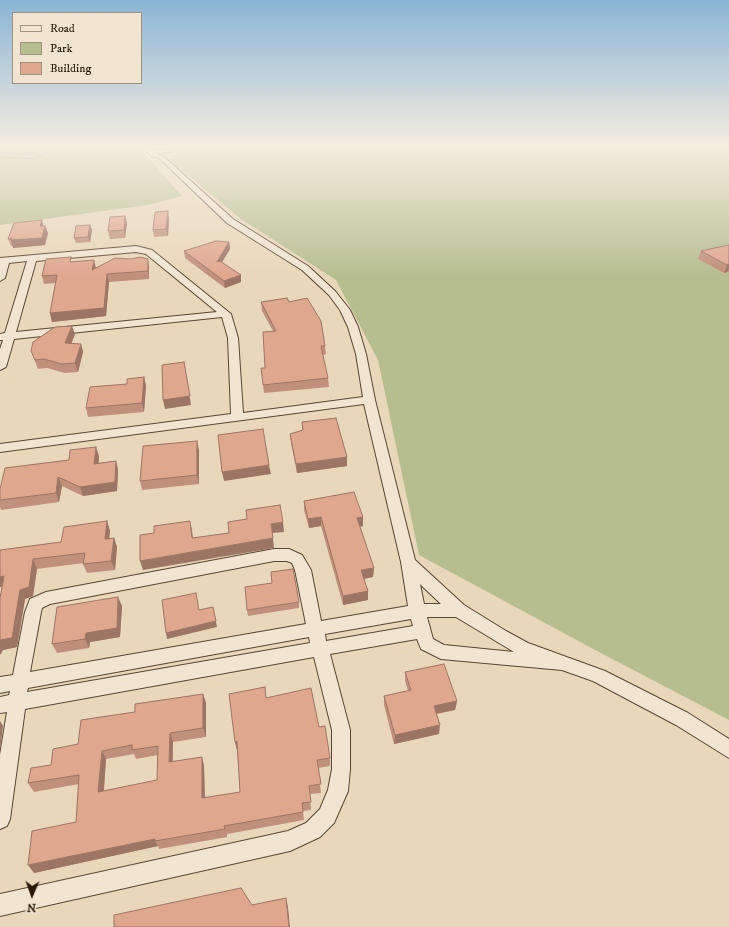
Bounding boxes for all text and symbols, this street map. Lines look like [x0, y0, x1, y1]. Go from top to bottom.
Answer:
legend [12, 12, 142, 84]
text: Road [50, 21, 75, 36]
text: Park [50, 41, 72, 56]
text: Building [50, 61, 91, 76]
north arrow [12, 875, 52, 915]
text: N [27, 900, 36, 914]

